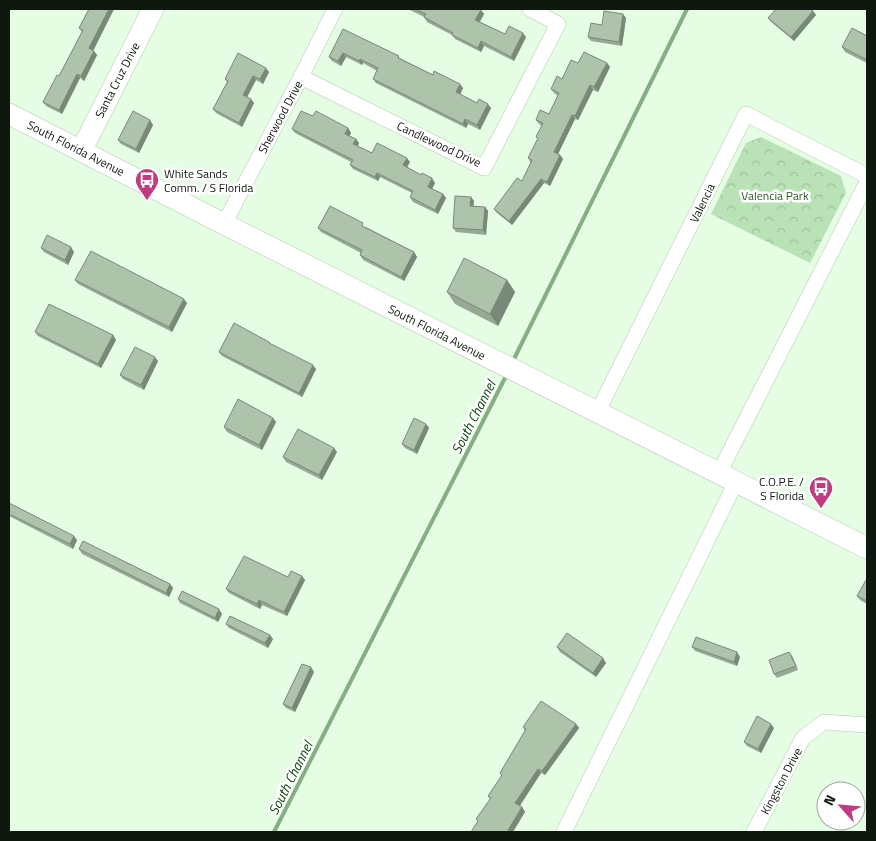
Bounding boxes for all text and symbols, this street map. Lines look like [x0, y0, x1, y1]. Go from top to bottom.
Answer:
street label: Santa Cruz Drive [90, 39, 144, 121]
street label: Sherwood Drive [253, 77, 307, 157]
street label: South Florida Avenue [24, 115, 128, 181]
street label: Candlewood Drive [394, 116, 484, 172]
place label: White Sands Comm. / S Florida [164, 164, 253, 197]
bus stop icon: White Sands Comm. / S Florida [134, 167, 160, 201]
street label: Valencia [684, 180, 720, 226]
park label: Valencia Park [741, 186, 809, 205]
street label: South Florida Avenue [385, 299, 489, 365]
water label: South Channel [446, 375, 501, 457]
place label: C.O.P.E. / S Florida [759, 472, 804, 505]
bus stop icon: C.O.P.E. / S Florida [808, 475, 834, 509]
water label: South Channel [263, 736, 318, 818]
street label: Kingston Drive [755, 744, 807, 818]
north arrow [816, 781, 866, 831]
text: N [817, 791, 841, 809]

